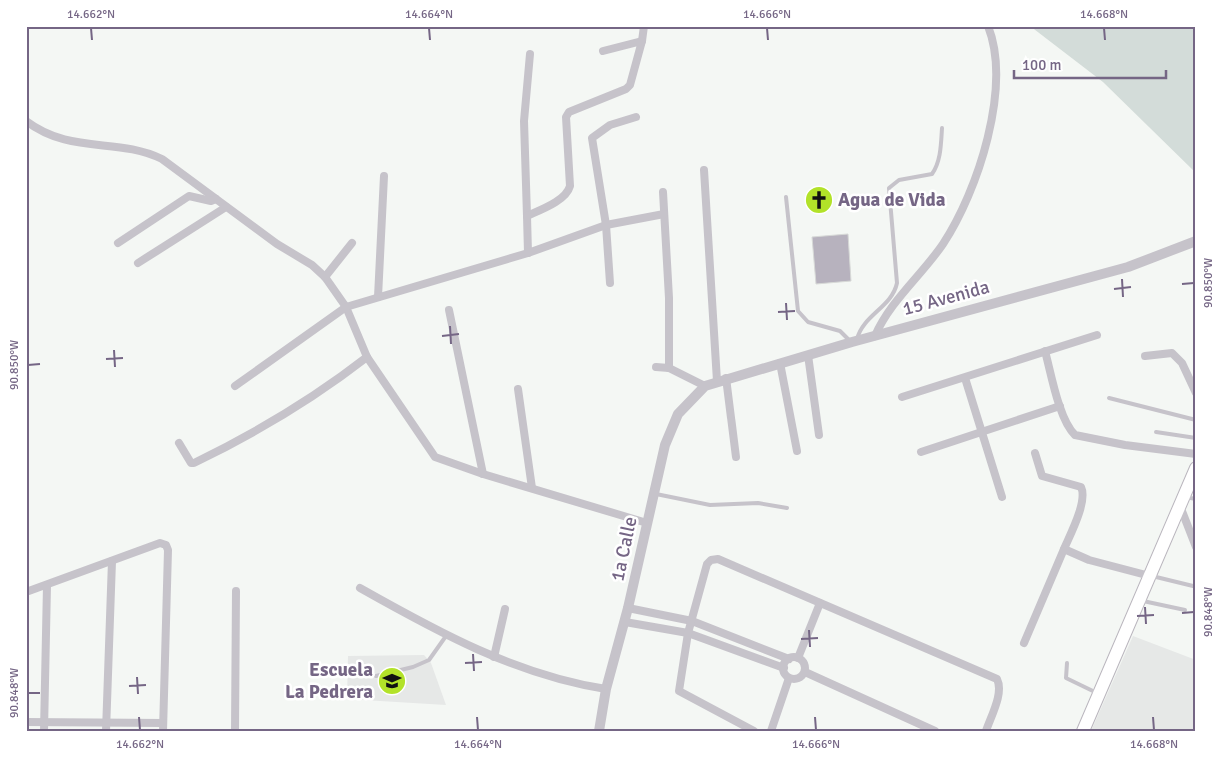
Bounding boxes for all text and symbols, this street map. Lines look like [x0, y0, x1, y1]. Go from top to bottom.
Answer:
text: 14.662°N [67, 7, 115, 22]
text: 14.664°N [405, 7, 453, 22]
text: 14.666°N [743, 7, 791, 22]
text: 14.668°N [1080, 7, 1128, 22]
scale bar [1014, 48, 1167, 80]
text: 100 m [1022, 56, 1062, 74]
church icon: Agua de Vida [804, 185, 834, 215]
place label: Agua de Vida [838, 188, 946, 212]
text: 90.850°W [1201, 258, 1216, 308]
street label: 15 Avenida [900, 275, 992, 321]
text: 90.850°W [7, 340, 22, 390]
street label: 1a Calle [605, 515, 643, 583]
text: 90.848°W [1201, 587, 1216, 637]
place label: Escuela La Pedrera [285, 658, 373, 704]
school or university icon: Escuela La Pedrera [377, 666, 407, 696]
text: 90.848°W [7, 668, 22, 718]
text: 14.662°N [116, 737, 164, 752]
text: 14.664°N [454, 737, 502, 752]
text: 14.666°N [792, 737, 840, 752]
text: 14.668°N [1130, 737, 1178, 752]

